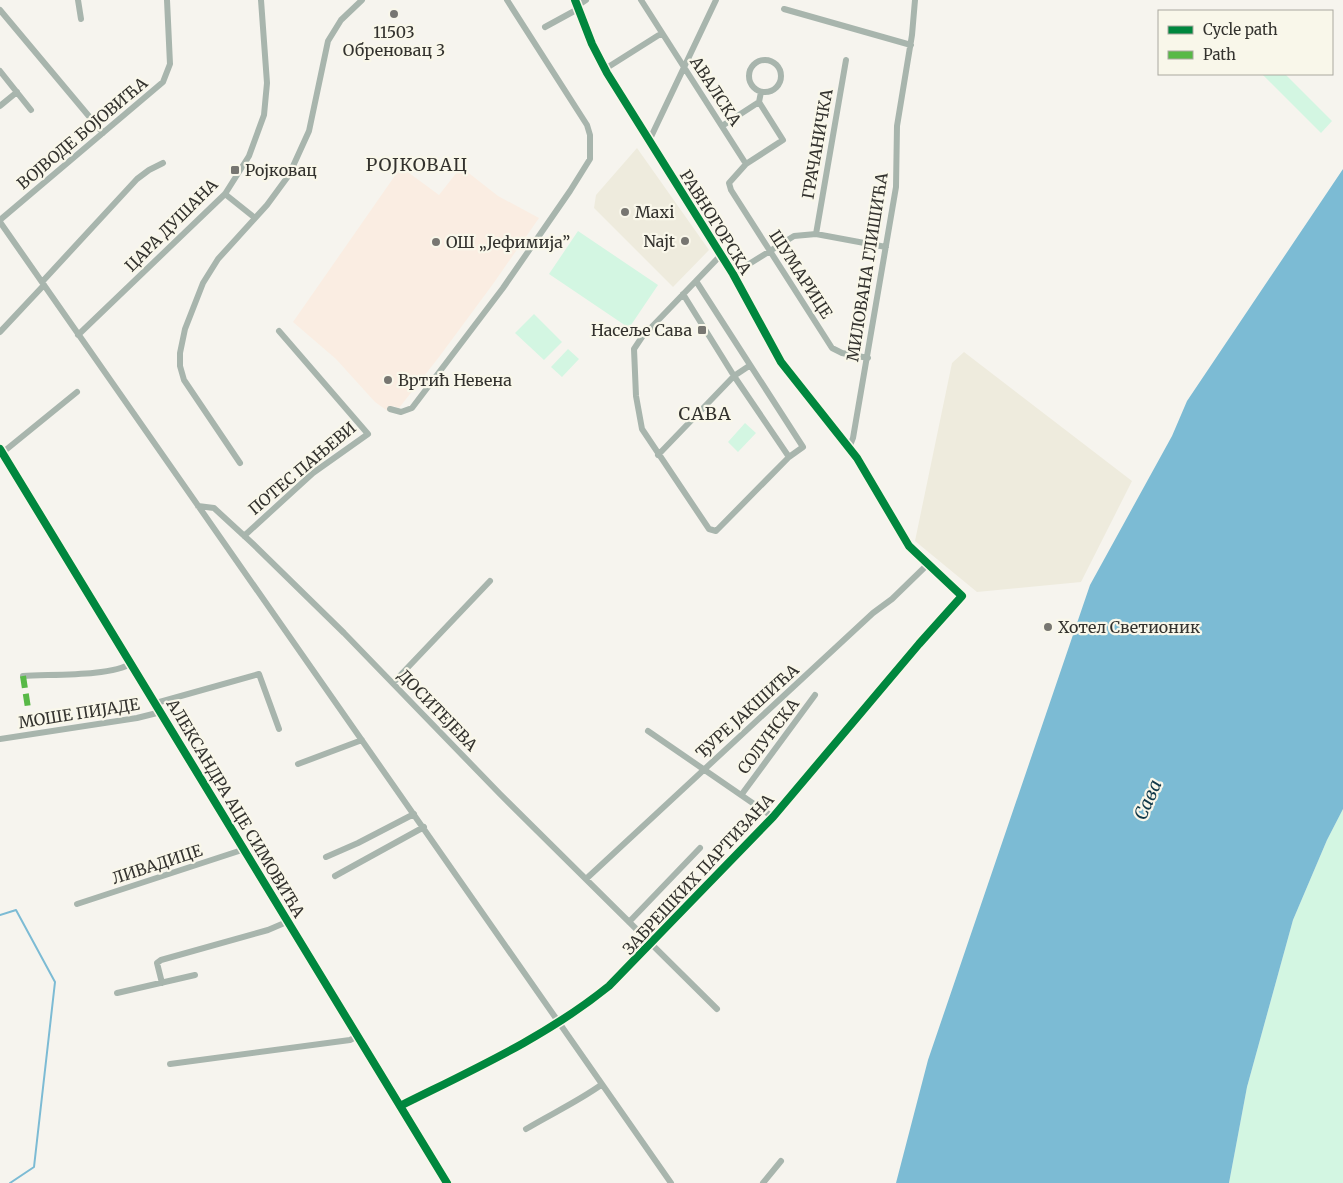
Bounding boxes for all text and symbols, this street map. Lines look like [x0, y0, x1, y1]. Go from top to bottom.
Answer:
marker: 11503 Обреновац 3 [388, 8, 400, 20]
legend [1158, 10, 1333, 75]
text: Cycle path [1203, 20, 1278, 39]
place label: 11503 Обреновац 3 [343, 22, 445, 60]
text: Path [1203, 45, 1236, 64]
street label: АВАЛСКА [686, 52, 746, 130]
street label: ВОЈВОДЕ БОЈОВИЋА [13, 72, 152, 193]
street label: ГРАЧАНИЧКА [797, 87, 837, 201]
district label: РОЈКОВАЦ [366, 153, 468, 176]
place label: Ројковац [245, 160, 317, 180]
marker: Ројковац [229, 164, 241, 176]
street label: РАВНОГОРСКА [676, 166, 757, 279]
street label: МИЛОВАНА ГЛИШИЋА [842, 170, 892, 363]
street label: ЦАРА ДУШАНА [120, 174, 222, 276]
place label: Maxi [635, 202, 674, 222]
marker: Maxi [619, 206, 631, 218]
street label: ШУМАРИЦЕ [765, 226, 837, 323]
place label: Najt [644, 231, 676, 251]
place label: ОШ „Јефимија” [446, 232, 570, 252]
marker: Najt [679, 235, 691, 247]
marker: ОШ „Јефимија” [430, 236, 442, 248]
place label: Насеље Сава [591, 320, 692, 340]
marker: Насеље Сава [696, 324, 708, 336]
place label: Вртић Невена [398, 370, 512, 390]
marker: Вртић Невена [382, 374, 394, 386]
district label: САВА [678, 402, 732, 425]
street label: ПОТЕС ПАЊЕВИ [244, 417, 360, 519]
place label: Хотел Светионик [1058, 617, 1200, 637]
marker: Хотел Светионик [1042, 621, 1054, 633]
street label: ЂУРЕ ЈАКШИЋА [691, 659, 803, 762]
street label: ДОСИТЕЈЕВА [394, 665, 482, 755]
street label: МОШЕ ПИЈАДЕ [17, 693, 142, 732]
street label: АЛЕКСАНДРА АЦЕ СИМОВИЋА [162, 694, 310, 922]
street label: СОЛУНСКА [733, 694, 803, 778]
water label: Сава [1128, 776, 1167, 824]
street label: ЗАБРЕШКИХ ПАРТИЗАНА [618, 789, 778, 958]
street label: ЛИВАДИЦЕ [109, 840, 206, 888]

